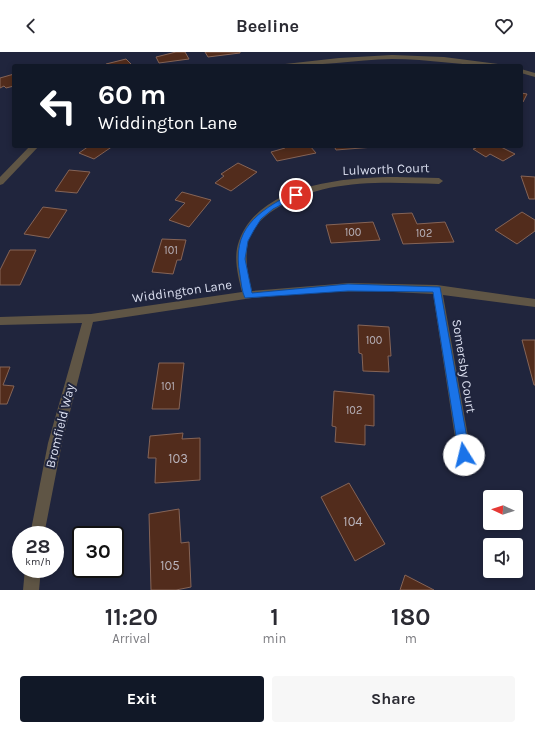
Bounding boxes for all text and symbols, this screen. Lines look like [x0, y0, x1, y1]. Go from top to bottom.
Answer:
icon: back [20, 15, 42, 37]
text: Beeline [236, 15, 299, 37]
icon: heart [493, 15, 515, 37]
text: 60 m [98, 78, 166, 111]
icon: left [32, 80, 84, 132]
text: Widdington Lane [98, 112, 237, 134]
street label: Lulworth Court [342, 160, 430, 178]
pin [279, 178, 313, 212]
icon: arrive [285, 184, 307, 206]
house number: 100 [345, 226, 361, 239]
house number: 102 [416, 227, 432, 240]
house number: 101 [164, 244, 178, 257]
street label: Widdington Lane [131, 277, 233, 305]
street label: Somersby Court [449, 318, 479, 414]
house number: 100 [366, 334, 382, 347]
house number: 101 [161, 380, 175, 393]
street label: Bromfield Way [42, 383, 78, 469]
house number: 102 [346, 404, 362, 417]
position arrow [443, 434, 485, 476]
house number: 103 [168, 451, 188, 466]
north arrow [483, 490, 523, 530]
map controls [483, 490, 523, 578]
house number: 104 [343, 514, 363, 529]
speed limit sign: 30 [72, 526, 124, 578]
text: 28 [25, 535, 51, 558]
button: sound [483, 538, 523, 578]
text: km/h [25, 556, 51, 568]
house number: 105 [160, 558, 180, 573]
text: 11:20 [105, 603, 158, 631]
text: 1 [270, 603, 279, 631]
text: 180 [391, 603, 430, 631]
text: Arrival [112, 631, 150, 646]
text: min [263, 631, 286, 646]
text: m [405, 631, 417, 646]
button: Exit [20, 676, 264, 722]
button: Share [272, 676, 515, 722]

